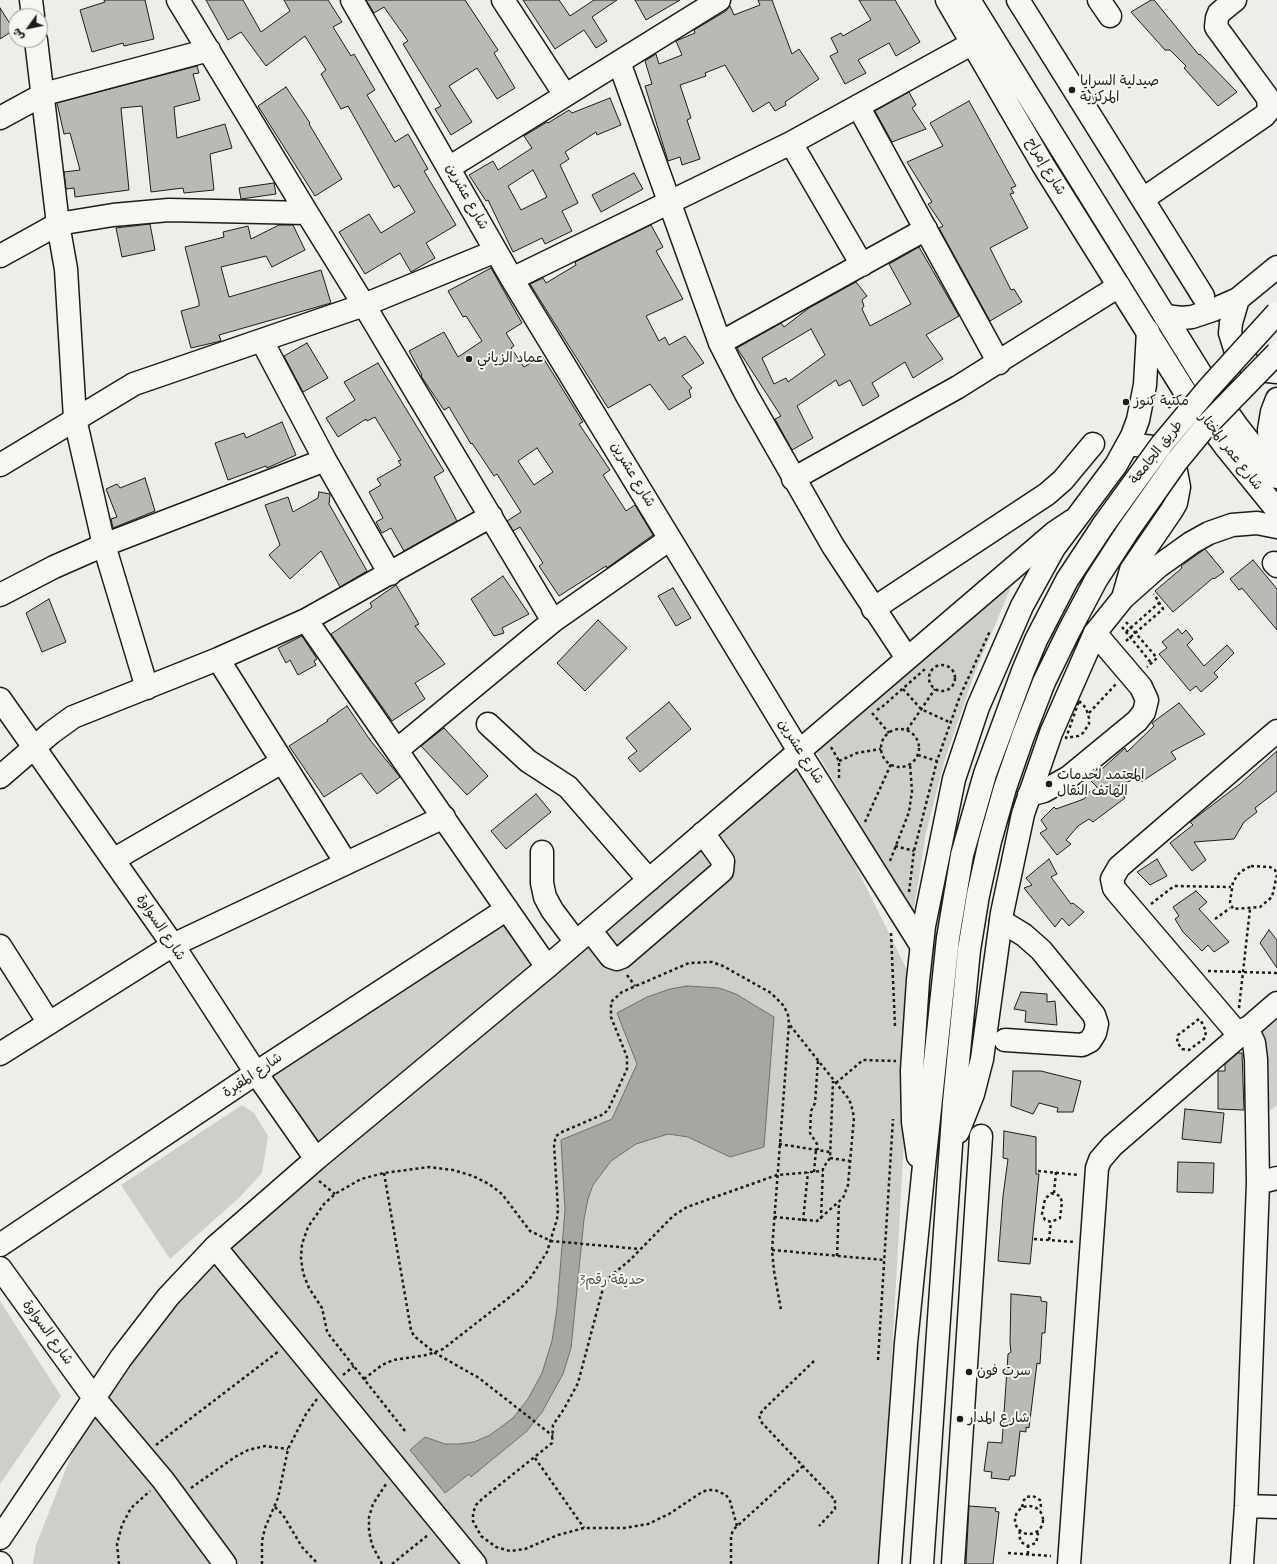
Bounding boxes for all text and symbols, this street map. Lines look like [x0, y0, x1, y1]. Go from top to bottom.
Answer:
north arrow [8, 8, 48, 48]
text: ش [10, 25, 28, 43]
place label: صيدلية السرايا المركزية [1080, 74, 1159, 106]
marker: صيدلية السرايا المركزية [1067, 85, 1077, 95]
street label: شارع إمراح [1021, 135, 1069, 199]
street label: شارع عشرين [441, 161, 491, 233]
place label: عماد الزياني [477, 351, 544, 367]
marker: عماد الزياني [464, 354, 474, 364]
place label: مكتية كنوز [1134, 394, 1189, 410]
marker: مكتية كنوز [1121, 397, 1131, 407]
street label: شارع عمر المختار [1195, 410, 1265, 494]
street label: طريق الجامعة [1127, 418, 1187, 488]
street label: شارع عشرين [606, 439, 658, 511]
street label: شارع عشرين [773, 717, 827, 787]
place label: المعتمد لخدمات الهاتف النقال [1057, 768, 1144, 800]
marker: المعتمد لخدمات الهاتف النقال [1044, 779, 1054, 789]
street label: شارع السواوة [132, 892, 188, 964]
street label: شارع المقبرة [220, 1050, 286, 1102]
park label: حديقة رقم3 [579, 1273, 645, 1289]
street label: شارع السواوة [18, 1297, 76, 1369]
place label: سرت فون [977, 1364, 1031, 1380]
marker: سرت فون [964, 1367, 974, 1377]
place label: شارع المدار [968, 1411, 1030, 1427]
marker: شارع المدار [955, 1414, 965, 1424]

